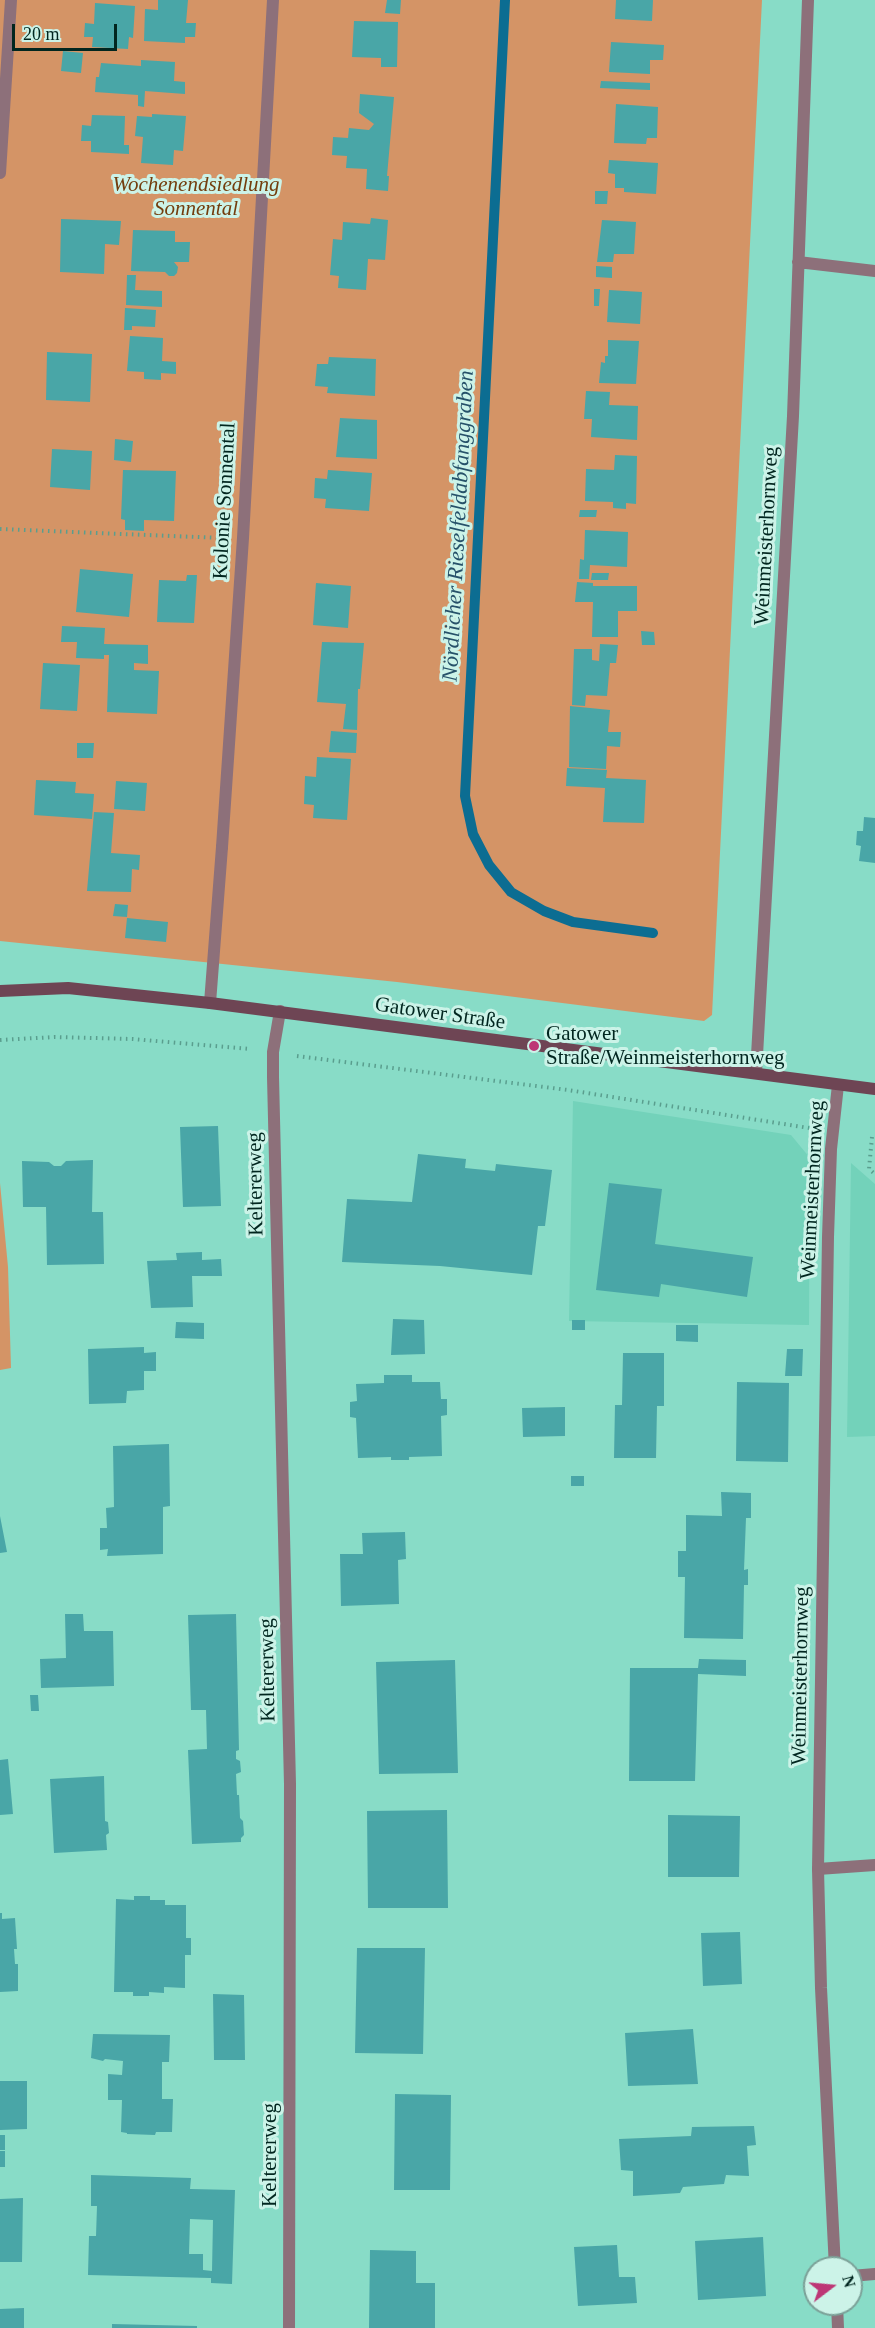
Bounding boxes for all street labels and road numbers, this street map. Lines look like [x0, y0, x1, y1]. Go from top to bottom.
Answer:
street label: Kolonie Sonnental [208, 422, 242, 580]
street label: Weinmeisterhornweg [750, 446, 784, 626]
street label: Gatower Straße [373, 992, 507, 1036]
street label: Weinmeisterhornweg [796, 1100, 830, 1280]
street label: Keltererweg [242, 1132, 270, 1236]
street label: Weinmeisterhornweg [787, 1586, 815, 1766]
street label: Keltererweg [254, 1618, 282, 1722]
street label: Keltererweg [257, 2103, 283, 2207]

